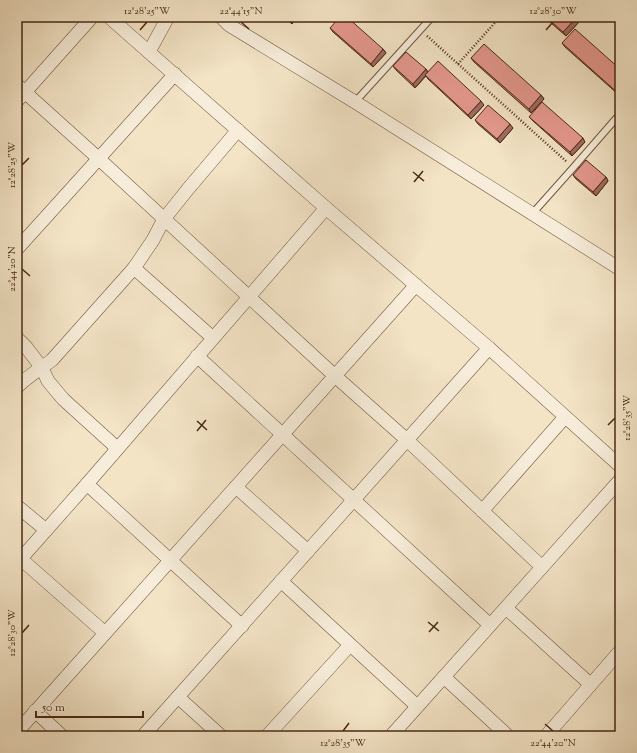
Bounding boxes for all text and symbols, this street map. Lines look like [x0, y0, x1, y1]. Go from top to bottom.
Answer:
text: 12°28'25"W [124, 4, 170, 19]
text: 22°44'15"N [220, 4, 262, 19]
text: 12°28'30"W [529, 4, 577, 19]
text: 12°28'25"W [5, 142, 20, 188]
text: 22°44'20"N [5, 246, 20, 292]
text: 12°28'35"W [620, 395, 635, 441]
text: 12°28'30"W [5, 609, 20, 657]
scale bar [36, 693, 143, 719]
text: 50 m [41, 699, 65, 717]
text: 12°28'35"W [320, 736, 366, 751]
text: 22°44'20"N [530, 736, 576, 751]

